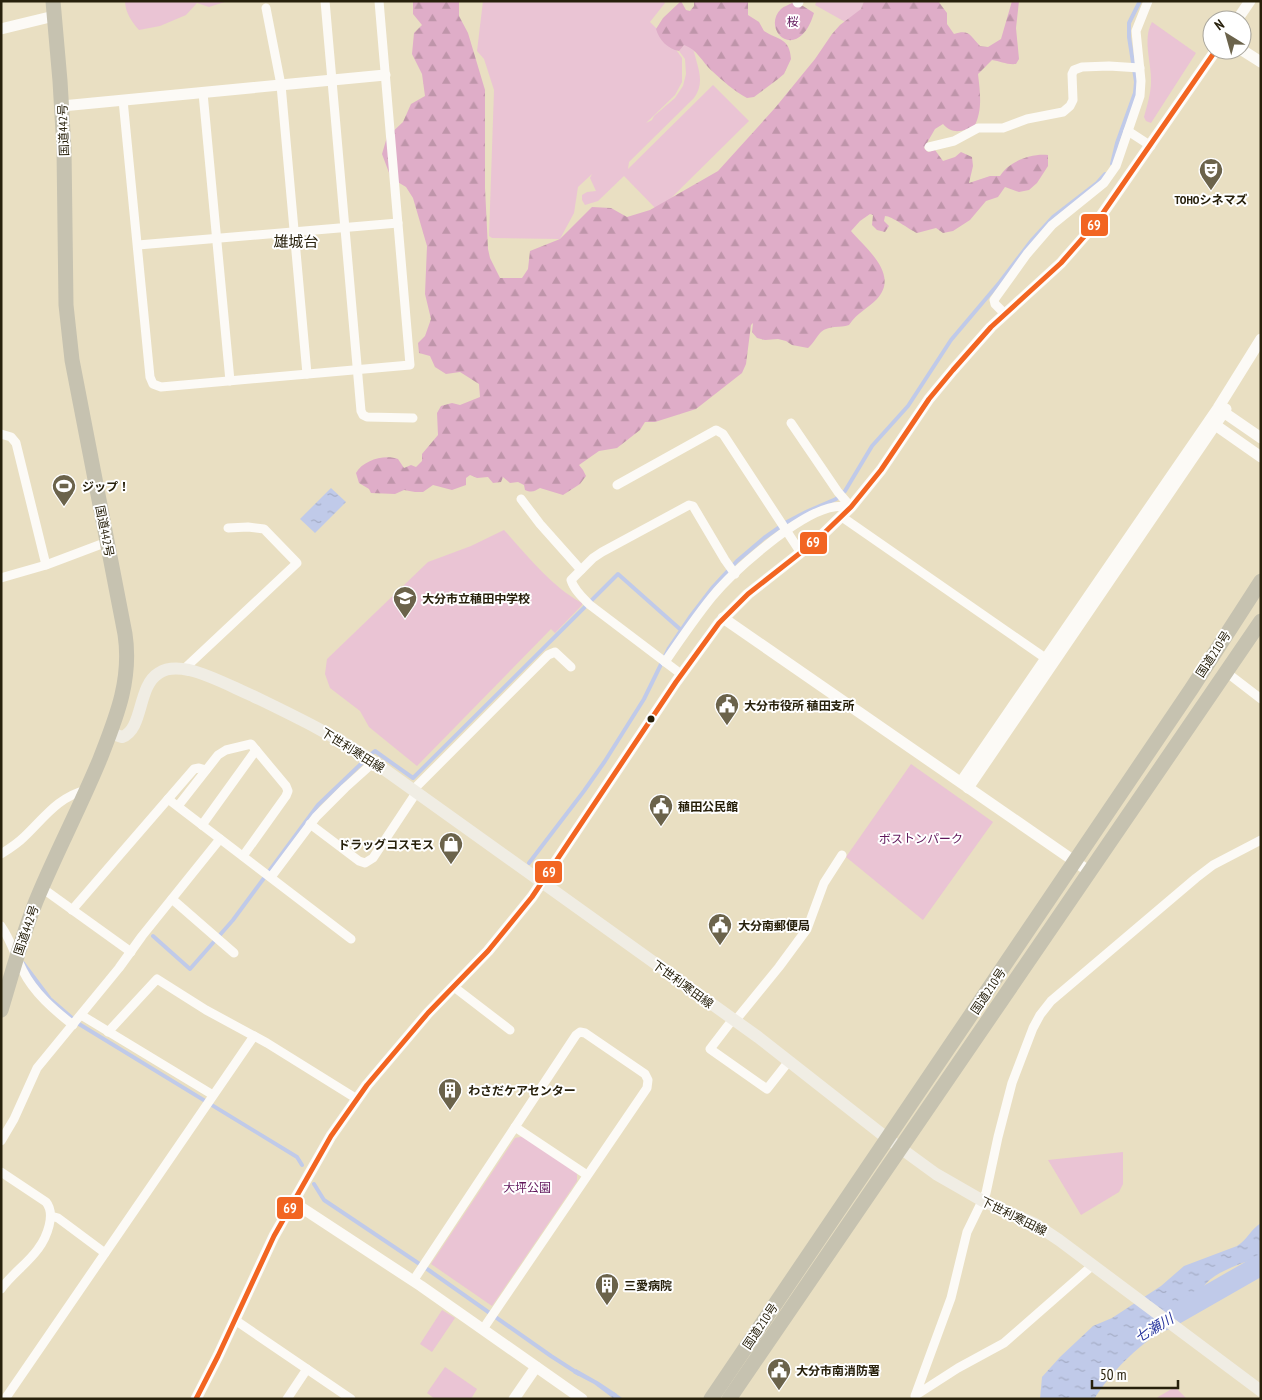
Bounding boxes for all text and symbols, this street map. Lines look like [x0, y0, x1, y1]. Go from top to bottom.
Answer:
north arrow [1202, 10, 1252, 60]
park label: 桜 [787, 14, 799, 29]
text: N [1211, 15, 1228, 34]
street label: 国道442号 [55, 104, 71, 156]
theatre icon: TOHOシネマズ [1198, 157, 1224, 191]
place label: TOHOシネマズ [1175, 192, 1248, 207]
line badge: 69 [1080, 213, 1109, 237]
text: 69 [1087, 216, 1101, 234]
district label: 雄城台 [273, 232, 319, 251]
sports icon: ジップ！ [51, 473, 77, 507]
place label: ジップ！ [82, 479, 130, 494]
street label: 国道442号 [93, 504, 117, 558]
line badge: 69 [799, 531, 828, 555]
text: 69 [806, 533, 820, 551]
school or university icon: 大分市立稙田中学校 [392, 585, 418, 619]
place label: 大分市立稙田中学校 [422, 591, 530, 606]
street label: 国道210号 [1192, 628, 1234, 680]
public building icon: 大分市役所 稙田支所 [714, 692, 740, 726]
place label: 大分市役所 稙田支所 [744, 698, 854, 713]
unlabelled marker [646, 714, 656, 724]
street label: 下世利寒田線 [318, 725, 388, 775]
public building icon: 稙田公民館 [648, 793, 674, 827]
place label: 稙田公民館 [678, 799, 738, 814]
shop icon: ドラッグコスモス [438, 831, 464, 865]
park label: ボストンパーク [879, 831, 963, 846]
place label: ドラッグコスモス [338, 837, 434, 852]
line badge: 69 [534, 860, 563, 884]
text: 69 [542, 863, 556, 881]
street label: 国道442号 [10, 903, 42, 957]
public building icon: 大分南郵便局 [707, 912, 733, 946]
place label: 大分南郵便局 [738, 918, 810, 933]
street label: 下世利寒田線 [649, 957, 717, 1011]
street label: 国道210号 [967, 965, 1009, 1017]
building icon: わさだケアセンター [437, 1077, 463, 1111]
place label: わさだケアセンター [468, 1083, 576, 1098]
park label: 大坪公園 [503, 1180, 551, 1195]
street label: 下世利寒田線 [978, 1193, 1050, 1239]
line badge: 69 [276, 1196, 304, 1220]
text: 69 [283, 1199, 297, 1217]
building icon: 三愛病院 [594, 1272, 620, 1306]
place label: 三愛病院 [624, 1278, 672, 1293]
street label: 国道210号 [739, 1300, 781, 1352]
water label: 七瀬川 [1131, 1308, 1178, 1347]
public building icon: 大分市南消防署 [766, 1357, 792, 1391]
scale bar [1092, 1358, 1178, 1390]
place label: 大分市南消防署 [796, 1363, 880, 1378]
text: 50 m [1100, 1365, 1126, 1384]

